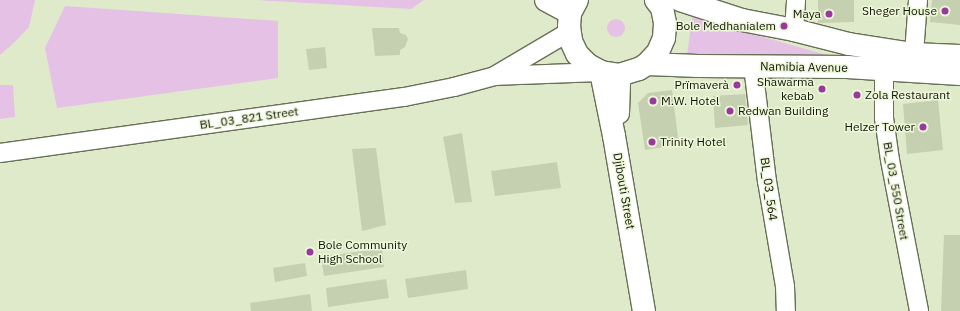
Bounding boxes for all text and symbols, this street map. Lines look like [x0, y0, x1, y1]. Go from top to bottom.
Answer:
place label: Sheger House [862, 4, 937, 18]
marker: Sheger House [940, 6, 950, 16]
place label: Maya [793, 7, 821, 21]
marker: Maya [824, 9, 834, 19]
place label: Bole Medhanialem [676, 19, 776, 33]
marker: Bole Medhanialem [779, 21, 789, 31]
street label: Namibia Avenue [760, 59, 848, 75]
place label: Shawarma kebab [757, 75, 814, 103]
place label: Prïmaverà [674, 78, 729, 92]
marker: Prïmaverà [732, 80, 742, 90]
marker: Shawarma kebab [817, 84, 827, 94]
place label: Zola Restaurant [865, 88, 950, 102]
marker: Zola Restaurant [852, 90, 862, 100]
place label: M.W. Hotel [661, 94, 719, 108]
marker: M.W. Hotel [648, 96, 658, 106]
street label: BL_03_821 Street [199, 104, 299, 132]
place label: Redwan Building [738, 104, 828, 118]
marker: Redwan Building [725, 106, 735, 116]
place label: Helzer Tower [845, 120, 915, 134]
marker: Helzer Tower [918, 122, 928, 132]
place label: Trinity Hotel [660, 135, 726, 149]
marker: Trinity Hotel [647, 137, 657, 147]
street label: BL_03_550 Street [880, 141, 912, 241]
street label: Djibouti Street [610, 152, 638, 230]
street label: BL_03_564 [757, 156, 781, 222]
place label: Bole Community High School [318, 238, 407, 266]
marker: Bole Community High School [305, 247, 315, 257]

